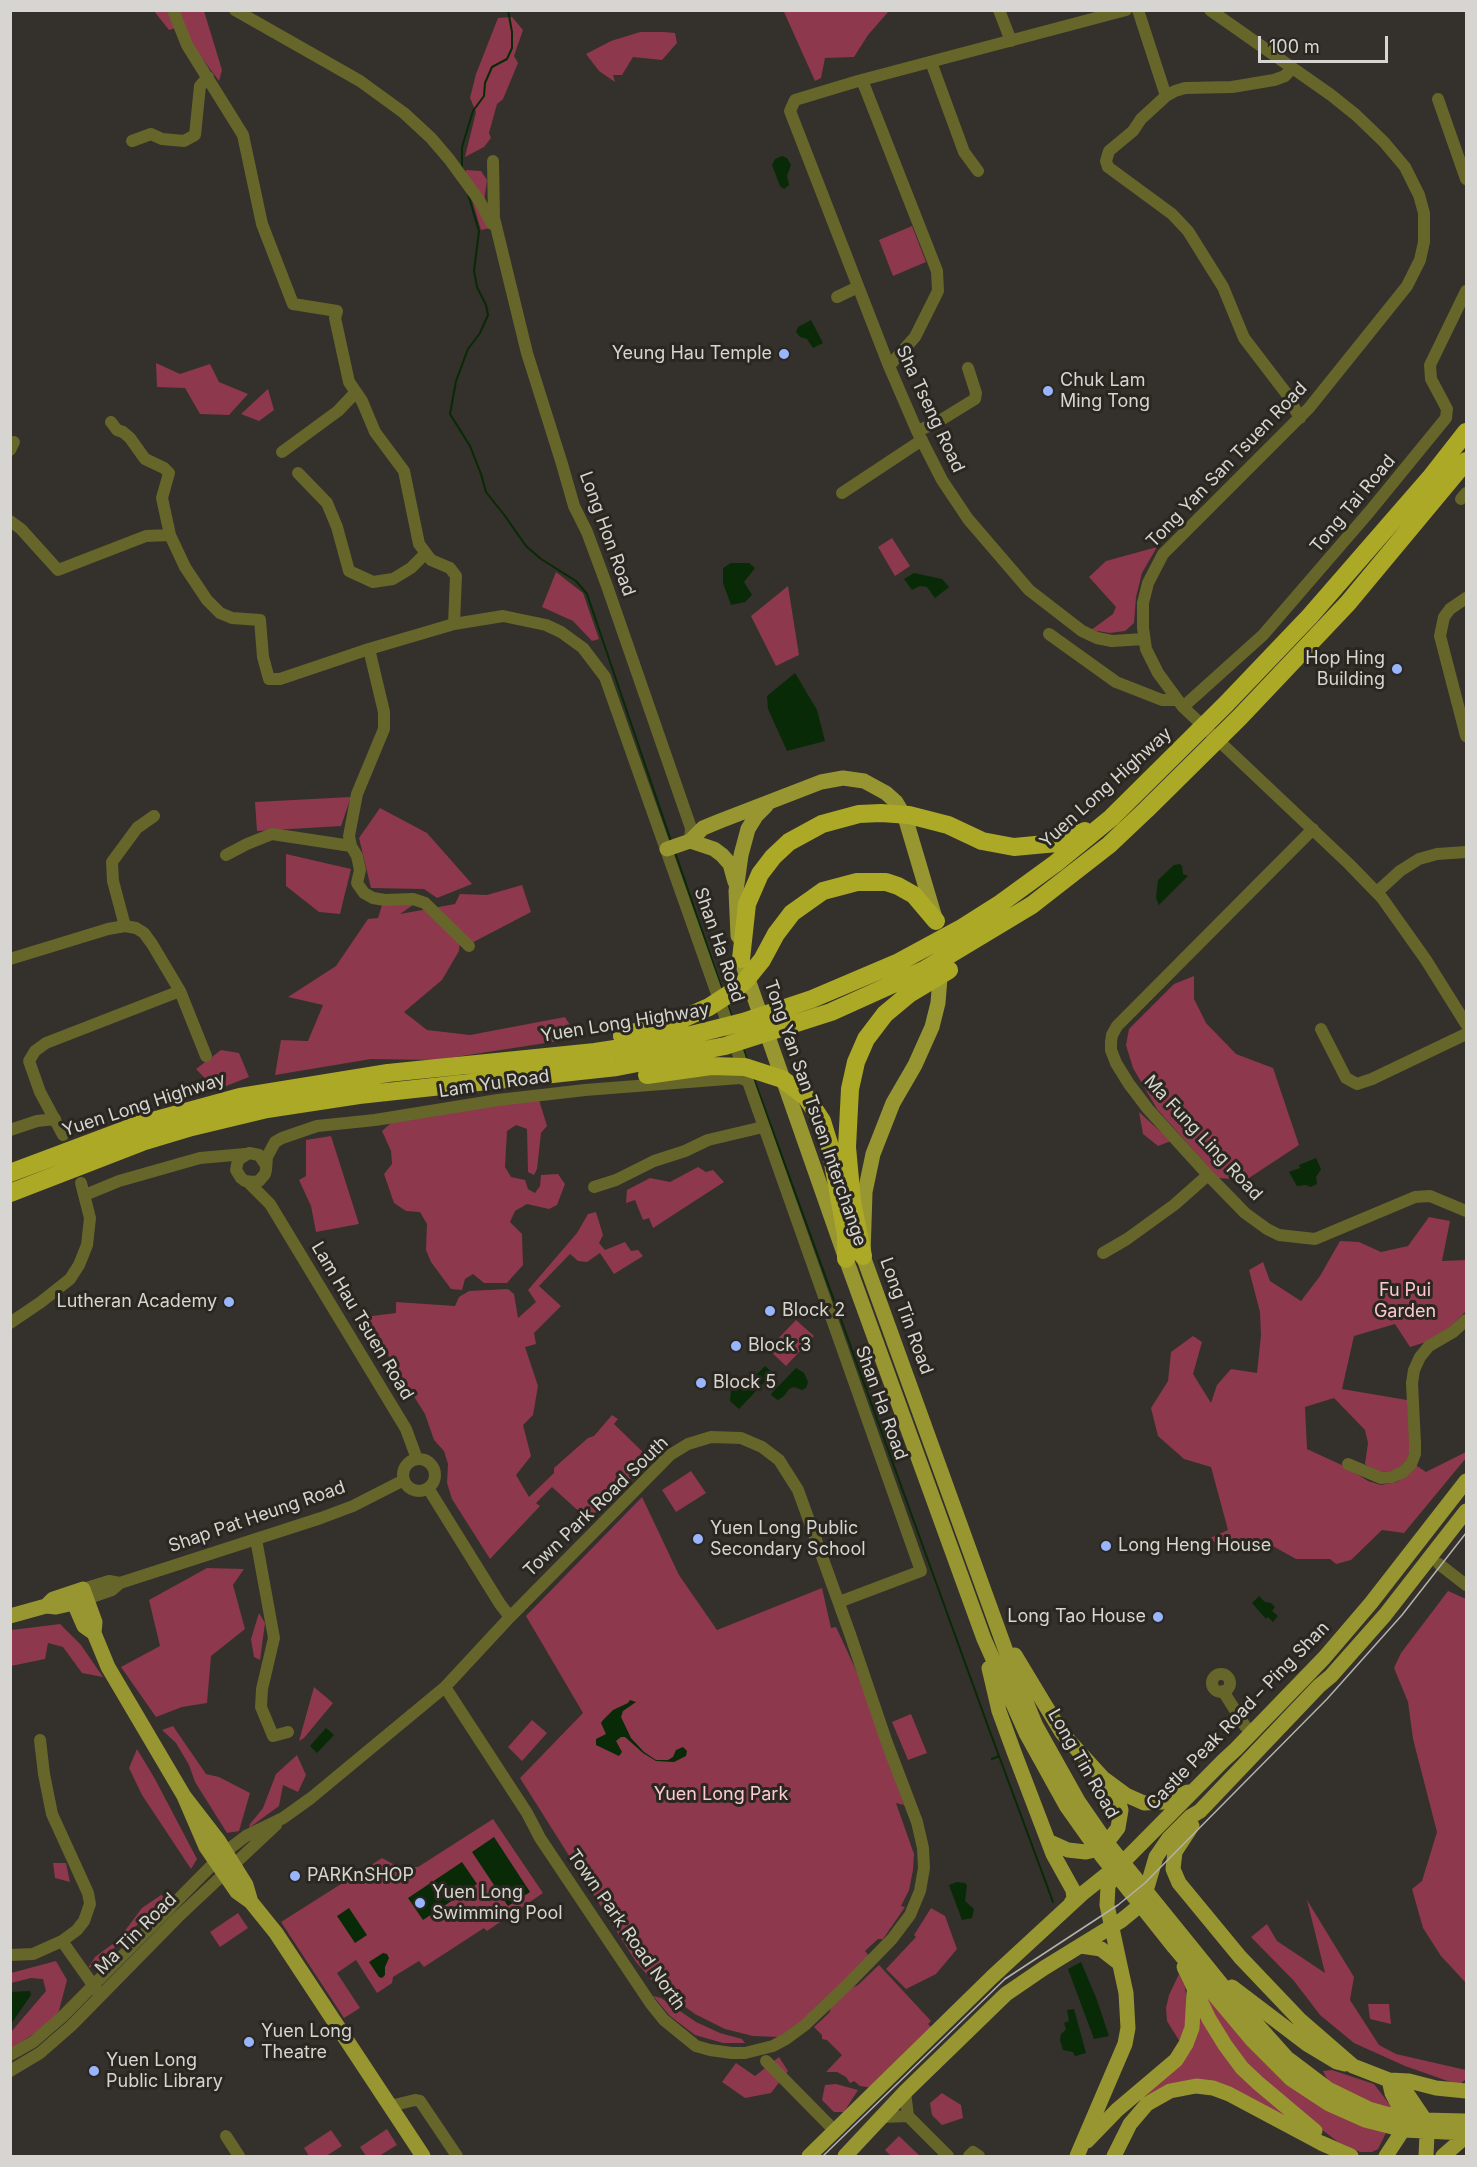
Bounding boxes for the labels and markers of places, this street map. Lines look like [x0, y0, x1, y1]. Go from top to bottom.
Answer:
place label: Yeung Hau Temple [612, 343, 772, 365]
marker: Yeung Hau Temple [777, 347, 791, 361]
place label: Chuk Lam Ming Tong [1060, 370, 1150, 412]
marker: Chuk Lam Ming Tong [1041, 384, 1055, 398]
place label: Hop Hing Building [1305, 648, 1385, 690]
marker: Hop Hing Building [1390, 662, 1404, 676]
place label: Lutheran Academy [56, 1291, 217, 1313]
marker: Lutheran Academy [222, 1295, 236, 1309]
place label: Block 2 [782, 1300, 845, 1322]
marker: Block 2 [763, 1304, 777, 1318]
place label: Block 3 [748, 1335, 811, 1357]
marker: Block 3 [729, 1339, 743, 1353]
place label: Block 5 [713, 1372, 776, 1394]
marker: Block 5 [694, 1376, 708, 1390]
place label: Yuen Long Public Secondary School [710, 1518, 866, 1561]
marker: Yuen Long Public Secondary School [691, 1532, 705, 1546]
place label: Long Heng House [1118, 1535, 1271, 1557]
marker: Long Heng House [1099, 1539, 1113, 1553]
place label: Long Tao House [1007, 1606, 1146, 1628]
marker: Long Tao House [1151, 1610, 1165, 1624]
place label: PARKnSHOP [307, 1865, 414, 1887]
marker: PARKnSHOP [288, 1869, 302, 1883]
place label: Yuen Long Swimming Pool [432, 1882, 563, 1924]
marker: Yuen Long Swimming Pool [413, 1896, 427, 1910]
place label: Yuen Long Theatre [261, 2021, 352, 2064]
marker: Yuen Long Theatre [242, 2035, 256, 2049]
place label: Yuen Long Public Library [106, 2050, 223, 2092]
marker: Yuen Long Public Library [87, 2064, 101, 2078]

